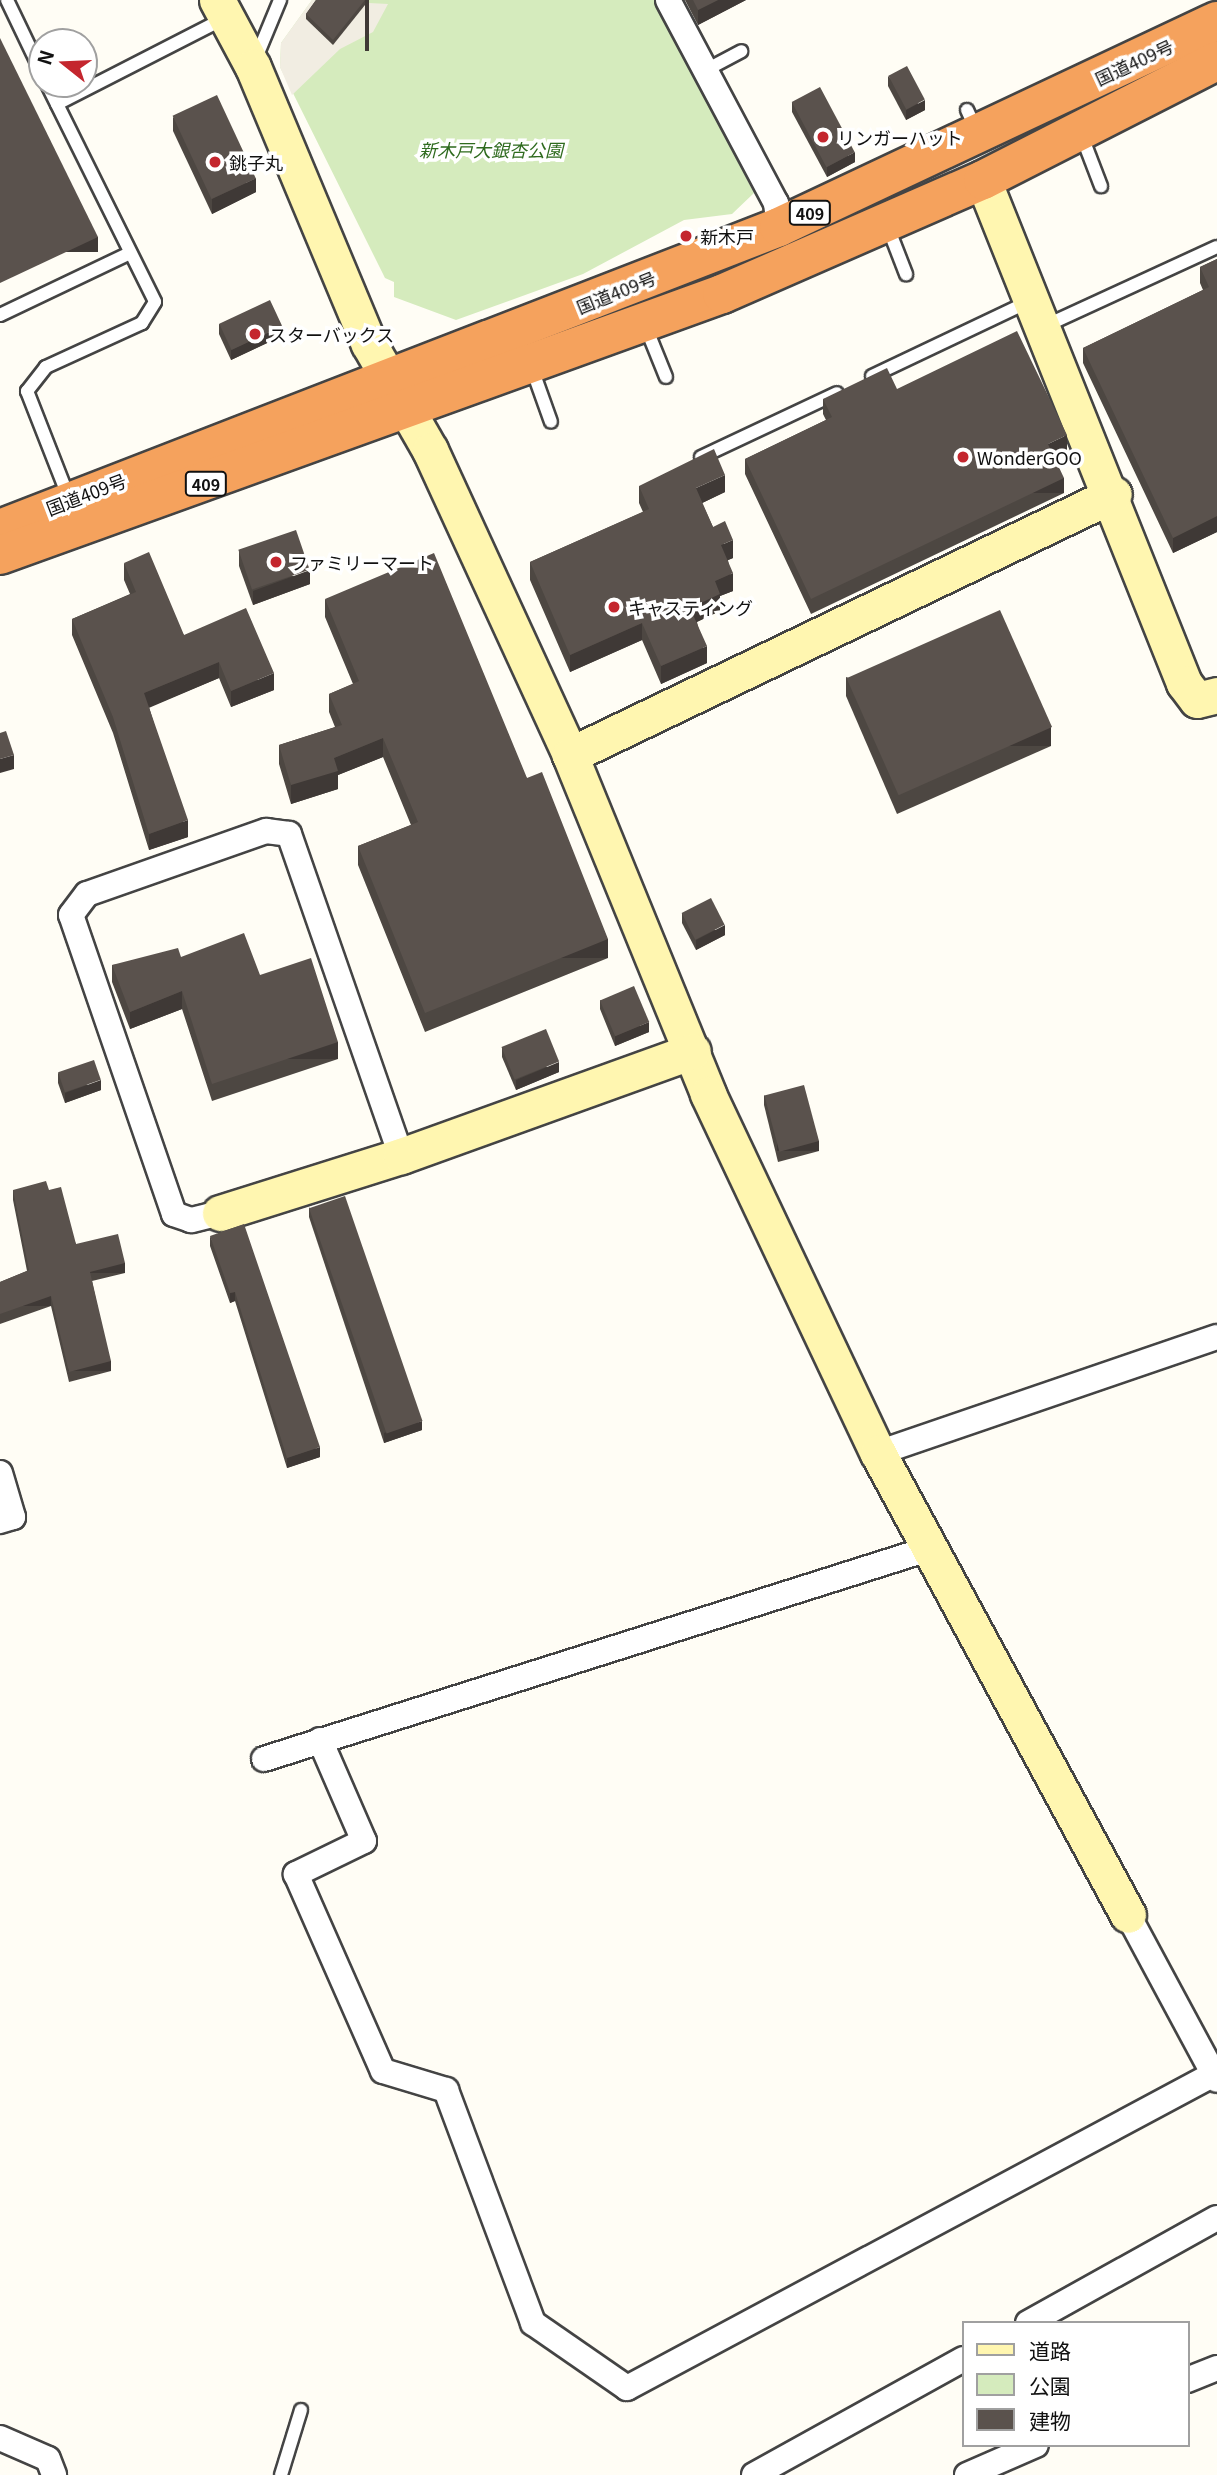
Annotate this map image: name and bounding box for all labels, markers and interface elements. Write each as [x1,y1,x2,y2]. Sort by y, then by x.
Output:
north arrow [28,28,98,98]
street label: 国道409号 [1091,34,1177,90]
text: N [29,46,59,68]
place label: リンガーハット [837,126,963,148]
marker: リンガーハット [815,129,831,145]
park label: 新木戸大銀杏公園 [419,138,563,160]
place label: 銚子丸 [229,151,283,173]
marker: 銚子丸 [207,154,223,170]
road number: 409 [787,200,833,226]
place label: 新木戸 [700,225,754,247]
marker: 新木戸 [678,228,694,244]
street label: 国道409号 [573,266,659,318]
place label: スターバックス [269,323,395,345]
marker: スターバックス [247,326,263,342]
place label: WonderGOO [977,446,1082,468]
marker: WonderGOO [955,449,971,465]
street label: 国道409号 [43,469,129,519]
road number: 409 [183,471,229,496]
place label: ファミリーマート [290,551,434,573]
marker: ファミリーマート [268,554,284,570]
place label: キャスティング [628,596,754,618]
marker: キャスティング [606,599,622,615]
legend [962,2321,1189,2447]
text: 道路 [1029,2335,1071,2365]
text: 公園 [1029,2370,1071,2400]
text: 建物 [1029,2405,1071,2435]

